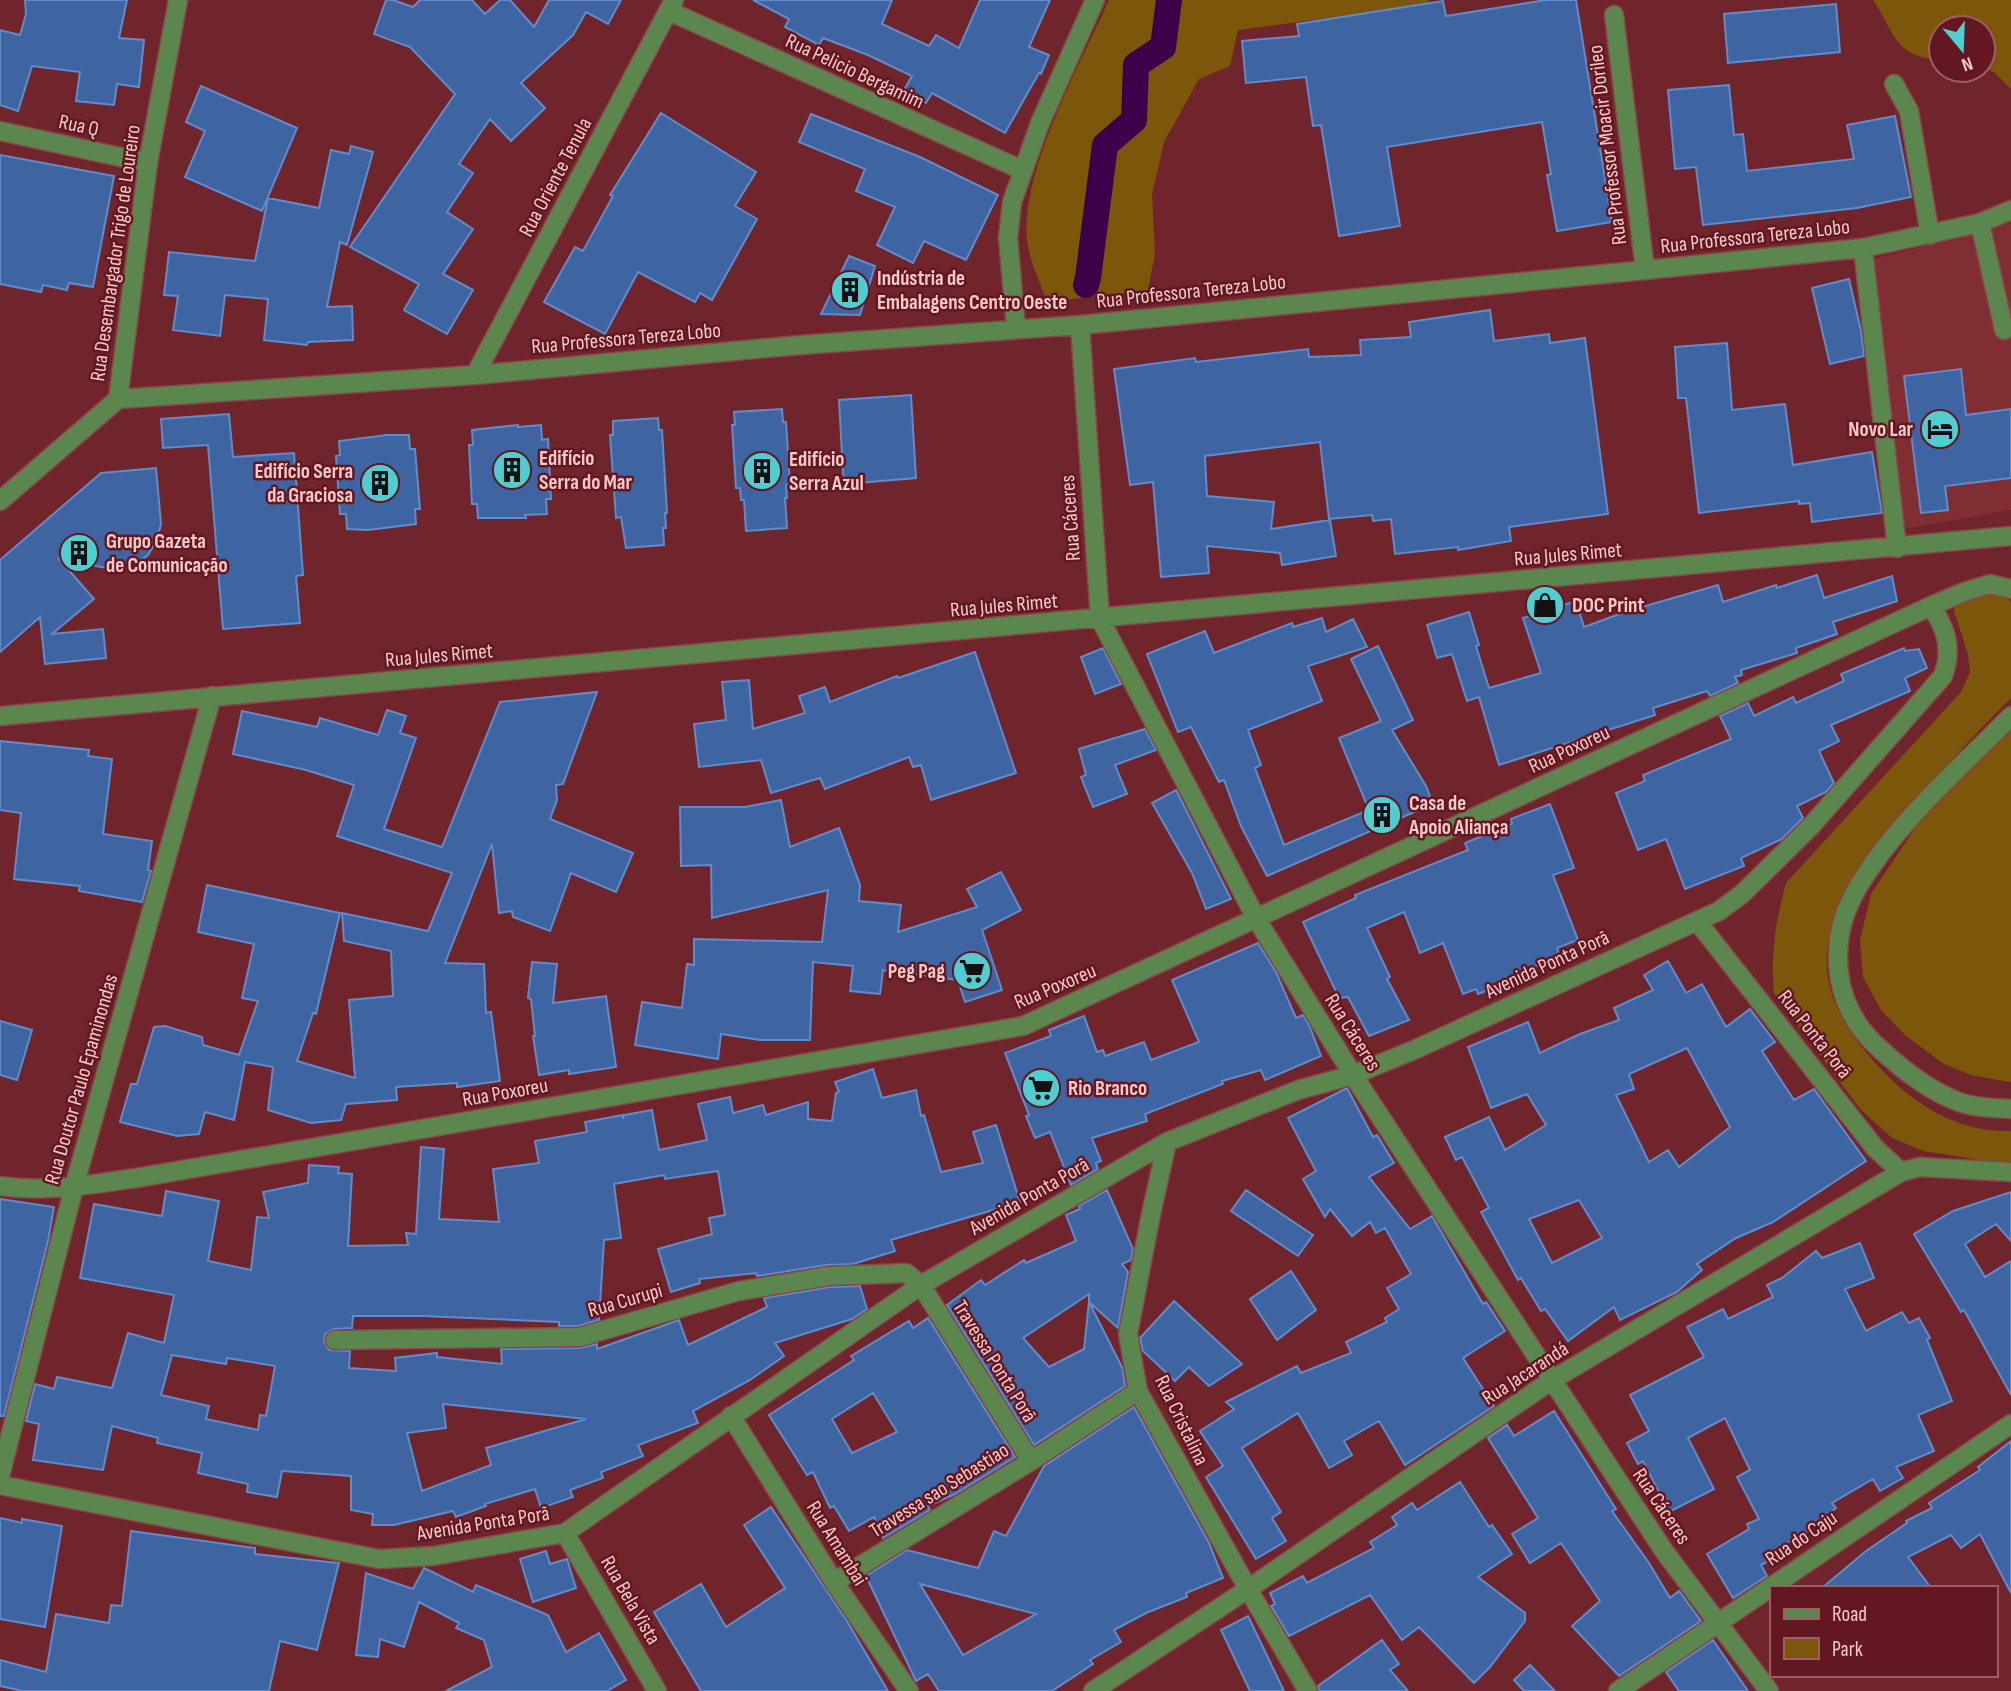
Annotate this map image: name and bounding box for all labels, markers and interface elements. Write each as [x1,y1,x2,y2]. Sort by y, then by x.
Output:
north arrow [1927,14,1997,84]
street label: Rua Pelicio Bergamim [781,28,928,115]
street label: Rua Professor Moacir Dorileo [1583,44,1632,246]
text: N [1959,51,1976,76]
street label: Rua Q [57,109,101,142]
street label: Rua Oriente Tenula [514,113,597,241]
street label: Rua Desembargador Trigo de Loureiro [85,123,146,383]
street label: Rua Professora Tereza Lobo [1659,214,1851,259]
place label: Indústria de Embalagens Centro Oeste [877,266,1067,315]
building icon: Indústria de Embalagens Centro Oeste [829,269,871,311]
street label: Rua Professora Tereza Lobo [1095,269,1287,314]
street label: Rua Professora Tereza Lobo [530,318,722,359]
hotel icon: Novo Lar [1919,408,1961,450]
place label: Novo Lar [1848,417,1914,442]
place label: Edifício Serra do Mar [539,446,632,495]
place label: Edifício Serra Azul [789,447,864,496]
building icon: Edifício Serra do Mar [491,449,533,491]
building icon: Edifício Serra Azul [741,450,783,492]
place label: Edifício Serra da Graciosa [254,459,353,508]
building icon: Edifício Serra da Graciosa [359,462,401,504]
street label: Rua Cáceres [1055,474,1086,562]
place label: Grupo Gazeta de Comunicação [106,529,228,578]
building icon: Grupo Gazeta de Comunicação [58,532,100,574]
street label: Rua Jules Rimet [1513,537,1623,572]
shop icon: DOC Print [1524,584,1566,626]
street label: Rua Jules Rimet [949,588,1059,623]
place label: DOC Print [1572,593,1644,618]
street label: Rua Jules Rimet [384,638,494,673]
street label: Rua Poxoreu [1525,720,1614,779]
place label: Casa de Apoio Aliança [1408,791,1508,840]
building icon: Casa de Apoio Aliança [1361,794,1403,836]
street label: Avenida Ponta Porã [1480,925,1613,1005]
supermarket icon: Peg Pag [951,950,993,992]
street label: Rua Poxoreu [1011,958,1100,1015]
place label: Peg Pag [888,959,945,984]
street label: Rua Doutor Paulo Epaminondas [40,971,123,1187]
street label: Rua Ponta Porã [1772,985,1857,1084]
street label: Rua Cáceres [1319,989,1386,1075]
supermarket icon: Rio Branco [1020,1067,1062,1109]
street label: Rua Poxoreu [460,1073,550,1112]
place label: Rio Branco [1068,1076,1147,1101]
street label: Avenida Ponta Porã [964,1152,1094,1241]
street label: Rua Curupi [585,1278,665,1323]
street label: Travessa Ponta Porã [947,1296,1042,1427]
street label: Rua Jacarandá [1477,1336,1573,1411]
street label: Rua Cristalina [1149,1371,1214,1469]
street label: Travessa sao Sebastiao [865,1438,1014,1543]
street label: Rua Cáceres [1627,1464,1696,1549]
street label: Rua Amambai [801,1496,872,1590]
street label: Avenida Ponta Porã [414,1501,551,1546]
street label: Rua do Caju [1761,1505,1842,1571]
street label: Rua Bela Vista [595,1551,666,1649]
legend [1770,1586,1997,1677]
text: Road [1832,1602,1867,1627]
text: Park [1832,1637,1863,1662]

